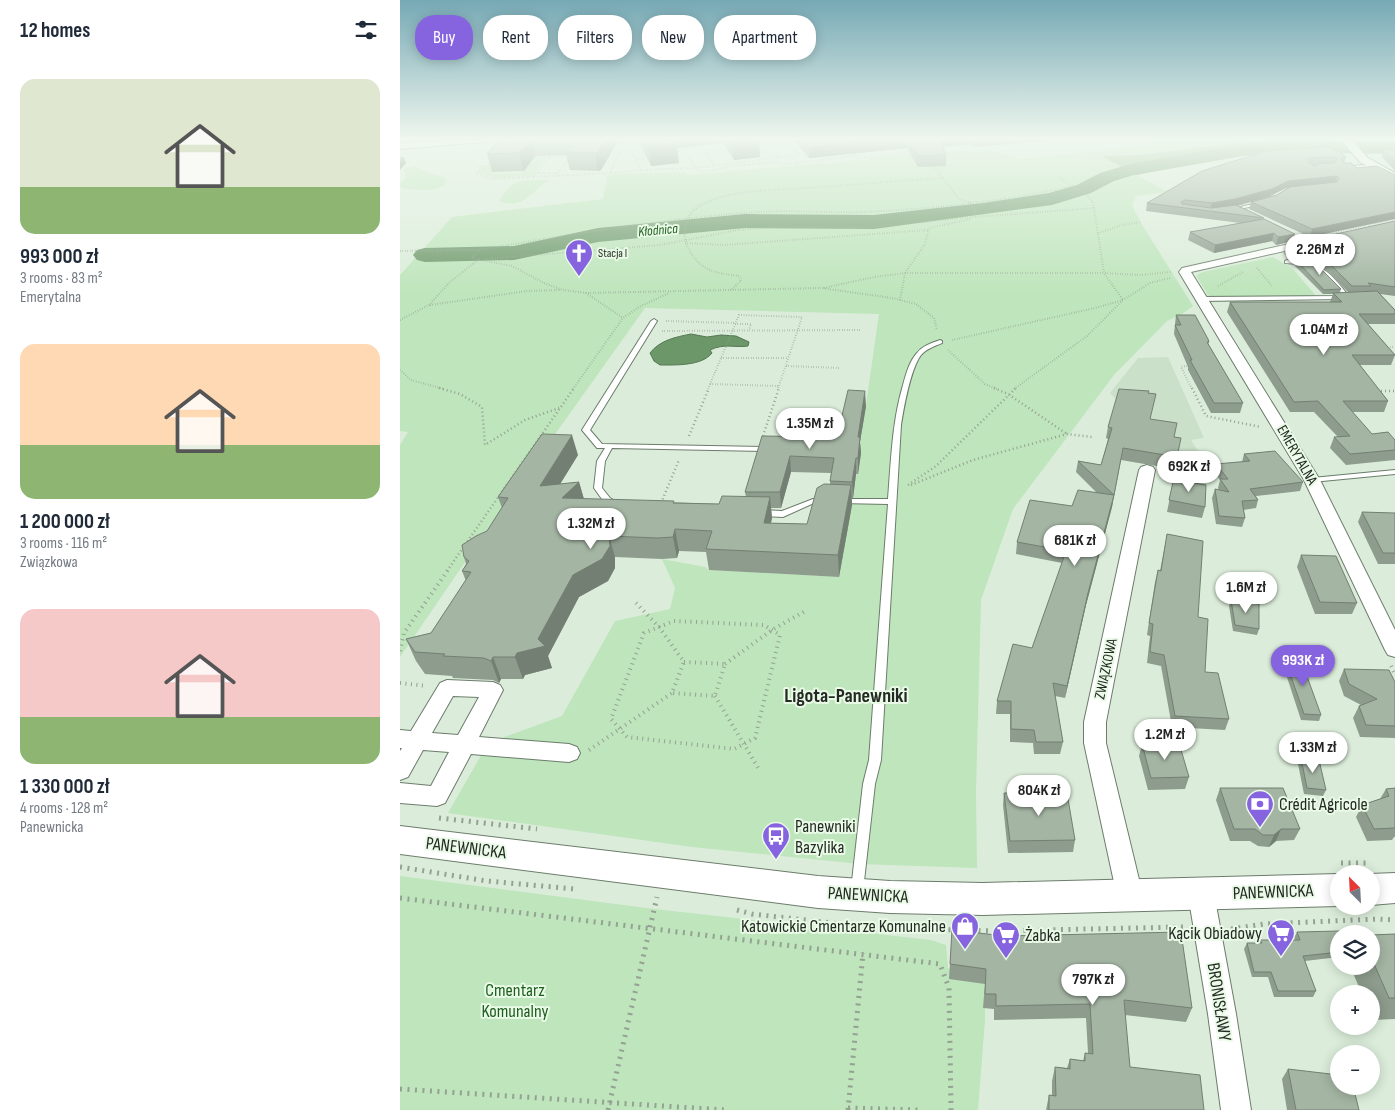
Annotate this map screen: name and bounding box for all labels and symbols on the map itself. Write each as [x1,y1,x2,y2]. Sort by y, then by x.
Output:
water label: Kłodnica [637,220,679,240]
pin: 2.26M zł [1268,234,1372,276]
church icon: Stacja I [564,238,594,277]
place label: Stacja I [598,246,627,261]
pin: 1.04M zł [1272,314,1376,356]
pin: 1.35M zł [758,408,862,450]
street label: EMERYTALNA [1272,422,1322,489]
pin: 692K zł [1143,450,1235,493]
pin: 1.32M zł [539,508,643,550]
pin: 681K zł [1029,524,1121,567]
pin: 1.6M zł [1200,572,1292,614]
street label: ZWIĄZKOWA [1090,636,1122,701]
pin: 993K zł [1257,644,1349,687]
district label: Ligota-Panewniki [784,684,908,708]
pin: 1.2M zł [1119,718,1211,761]
pin: 1.33M zł [1261,732,1365,774]
pin: 804K zł [993,774,1085,817]
bank icon: Crédit Agricole [1245,789,1275,828]
place label: Crédit Agricole [1279,794,1368,815]
place label: Panewniki Bazylika [795,816,856,858]
bus stop icon: Panewniki Bazylika [761,821,791,860]
street label: PANEWNICKA [425,833,508,863]
north arrow [1330,865,1380,915]
street label: PANEWNICKA [1232,880,1314,904]
street label: PANEWNICKA [827,882,909,908]
shop icon: Katowickie Cmentarze Komunalne [950,911,980,950]
place label: Katowickie Cmentarze Komunalne [741,916,946,937]
supermarket icon: Kącik Obiadowy [1266,918,1296,957]
supermarket icon: Żabka [991,920,1021,959]
place label: Kącik Obiadowy [1168,923,1262,944]
place label: Żabka [1025,925,1061,946]
street label: BRONISŁAWY [1202,961,1236,1043]
pin: 797K zł [1047,964,1139,1006]
park label: Cmentarz Komunalny [482,980,549,1022]

